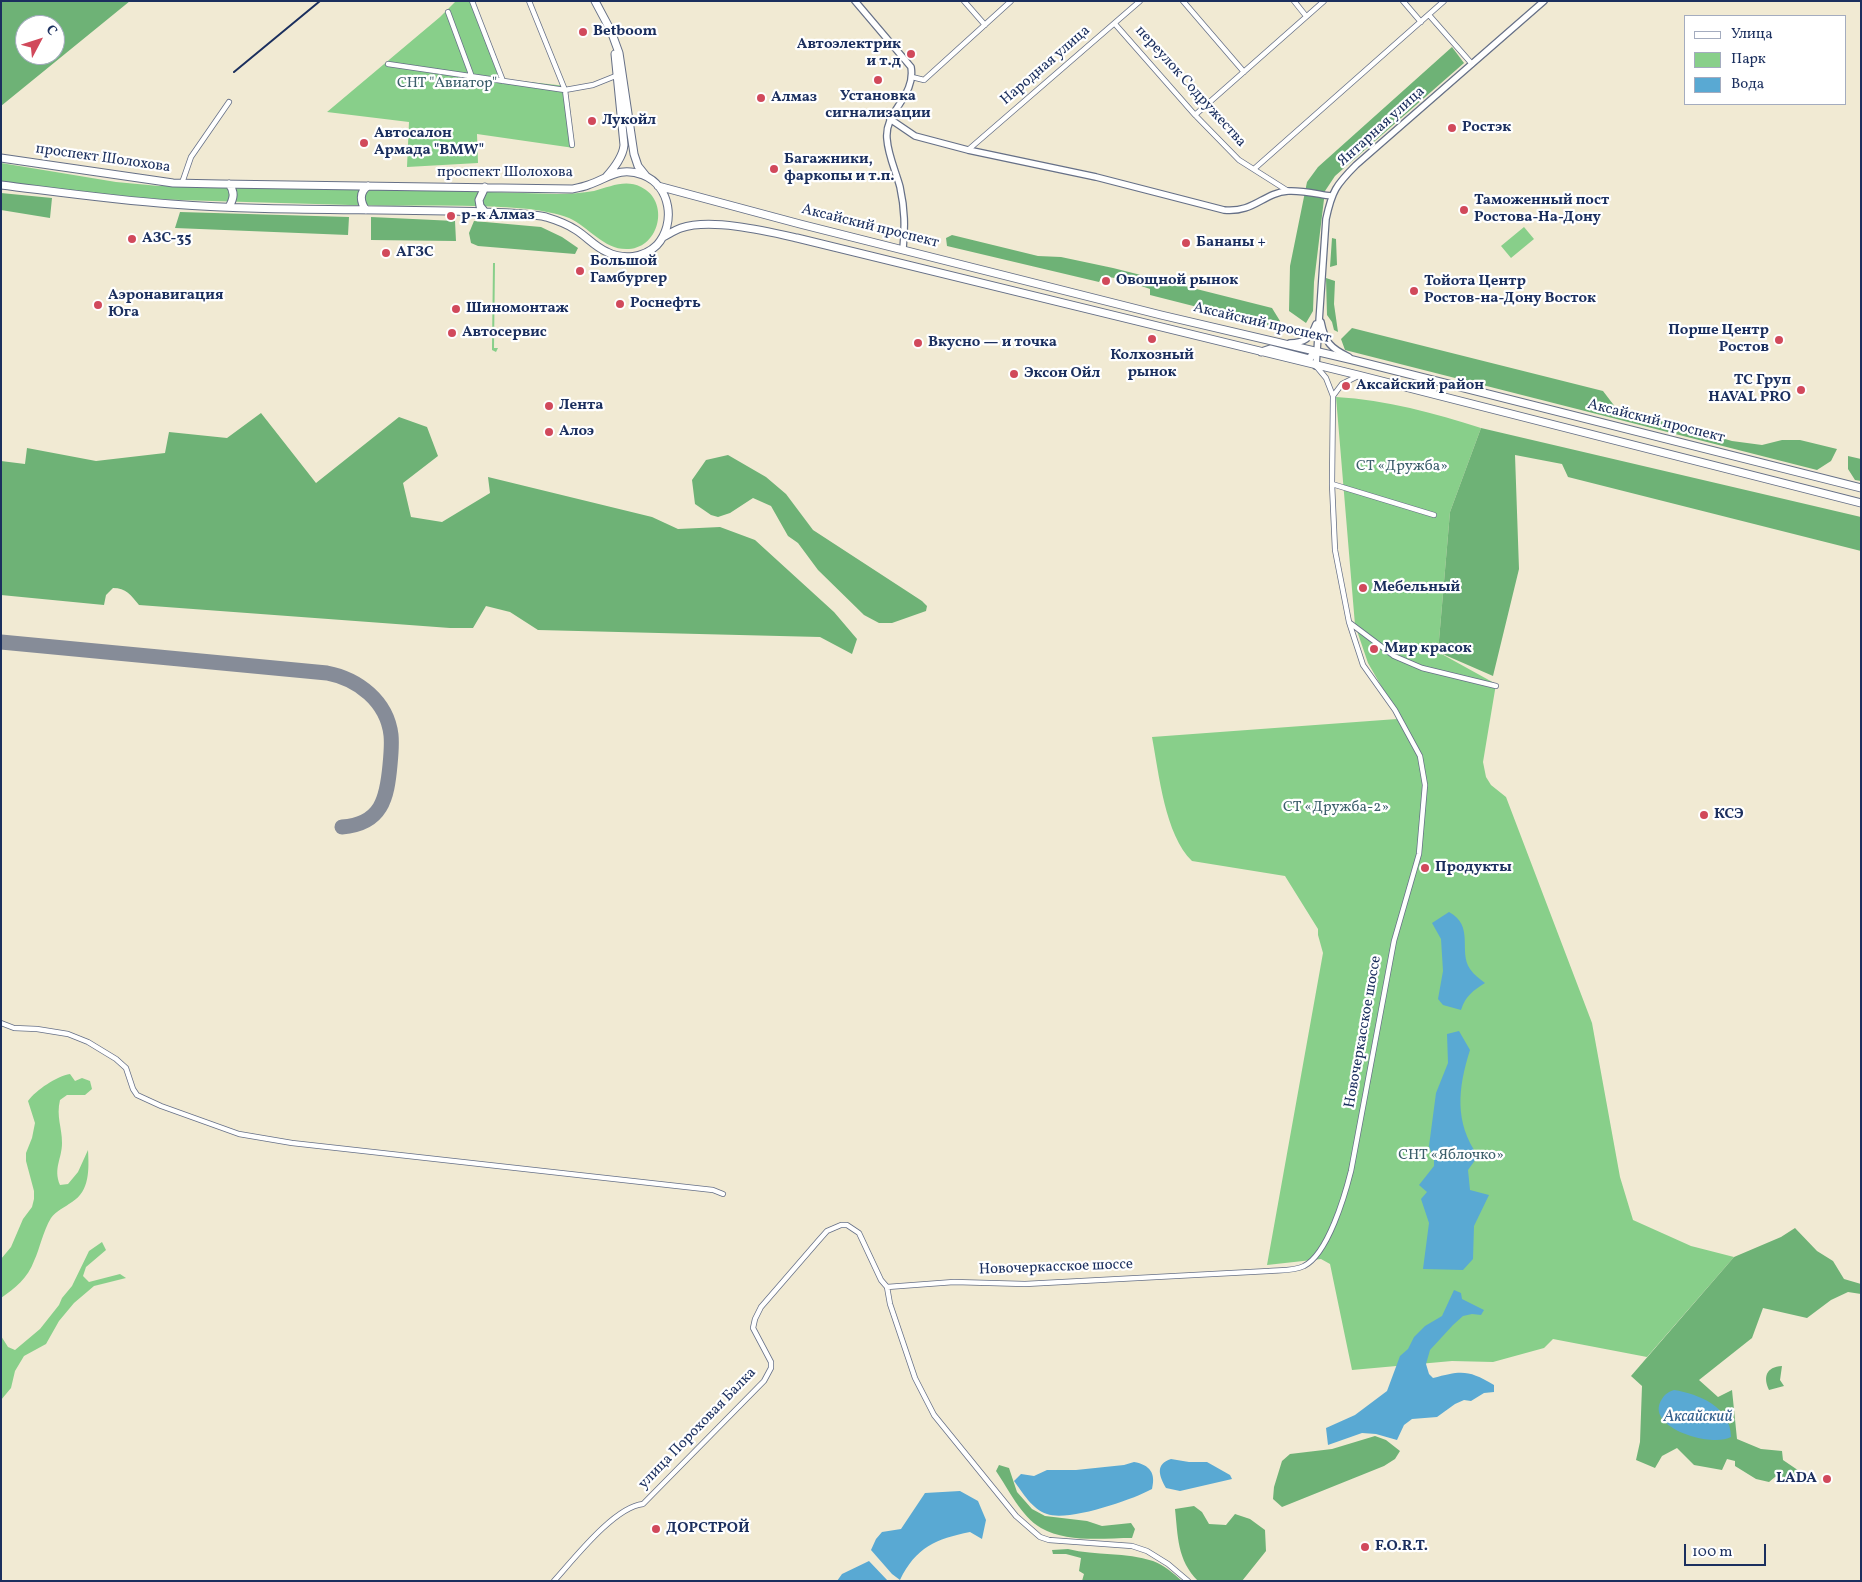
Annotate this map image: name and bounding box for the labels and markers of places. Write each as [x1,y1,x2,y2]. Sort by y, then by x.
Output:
place label: Betboom [593,23,657,41]
marker: Betboom [577,26,589,38]
place label: Автоэлектрик и т.д [797,36,901,71]
marker: Автоэлектрик и т.д [905,48,917,60]
marker: Установка сигнализации [872,74,884,86]
place label: Установка сигнализации [825,88,931,123]
place label: Алмаз [771,89,817,107]
marker: Алмаз [755,92,767,104]
place label: Лукойл [602,112,656,130]
marker: Лукойл [586,115,598,127]
place label: Ростэк [1462,119,1511,137]
marker: Ростэк [1446,122,1458,134]
place label: Автосалон Армада "BMW" [374,125,484,160]
marker: Автосалон Армада "BMW" [358,137,370,149]
place label: Багажники, фаркопы и т.п. [784,151,895,186]
marker: Багажники, фаркопы и т.п. [768,163,780,175]
place label: Таможенный пост Ростова-На-Дону [1474,192,1609,227]
marker: Таможенный пост Ростова-На-Дону [1458,204,1470,216]
place label: р-к Алмаз [461,207,535,225]
marker: р-к Алмаз [445,210,457,222]
place label: АЗС-35 [142,230,191,248]
marker: АЗС-35 [126,233,138,245]
place label: Бананы + [1196,234,1266,252]
marker: Бананы + [1180,237,1192,249]
place label: АГЗС [396,244,434,262]
marker: АГЗС [380,247,392,259]
place label: Большой Гамбургер [590,253,667,288]
marker: Большой Гамбургер [574,265,586,277]
place label: Овощной рынок [1116,272,1238,290]
place label: Тойота Центр Ростов-на-Дону Восток [1424,273,1596,308]
marker: Овощной рынок [1100,275,1112,287]
marker: Тойота Центр Ростов-на-Дону Восток [1408,285,1420,297]
place label: Аэронавигация Юга [108,287,223,322]
place label: Роснефть [630,295,701,313]
marker: Роснефть [614,298,626,310]
marker: Аэронавигация Юга [92,299,104,311]
place label: Шиномонтаж [466,300,569,318]
marker: Шиномонтаж [450,303,462,315]
place label: Порше Центр Ростов [1668,322,1769,357]
place label: Автосервис [462,324,547,342]
marker: Автосервис [446,327,458,339]
marker: Колхозный рынок [1146,333,1158,345]
place label: Вкусно — и точка [928,334,1057,352]
marker: Порше Центр Ростов [1773,334,1785,346]
marker: Вкусно — и точка [912,337,924,349]
place label: Колхозный рынок [1110,347,1194,382]
place label: Эксон Ойл [1024,365,1100,383]
marker: Эксон Ойл [1008,368,1020,380]
place label: ТС Груп HAVAL PRO [1708,372,1791,407]
place label: Аксайский район [1356,377,1484,395]
marker: Аксайский район [1340,380,1352,392]
marker: ТС Груп HAVAL PRO [1795,384,1807,396]
place label: Лента [559,397,603,415]
marker: Лента [543,400,555,412]
place label: Алоэ [559,423,594,441]
marker: Алоэ [543,426,555,438]
place label: Мебельный [1373,579,1460,597]
marker: Мебельный [1357,582,1369,594]
place label: Мир красок [1384,640,1472,658]
marker: Мир красок [1368,643,1380,655]
place label: КСЭ [1714,806,1744,824]
marker: КСЭ [1698,809,1710,821]
place label: Продукты [1435,859,1512,877]
marker: Продукты [1419,862,1431,874]
place label: LADA [1776,1470,1817,1488]
marker: LADA [1821,1473,1833,1485]
place label: ДОРСТРОЙ [666,1520,750,1538]
marker: ДОРСТРОЙ [650,1523,662,1535]
place label: F.O.R.T. [1375,1538,1428,1556]
marker: F.O.R.T. [1359,1541,1371,1553]

